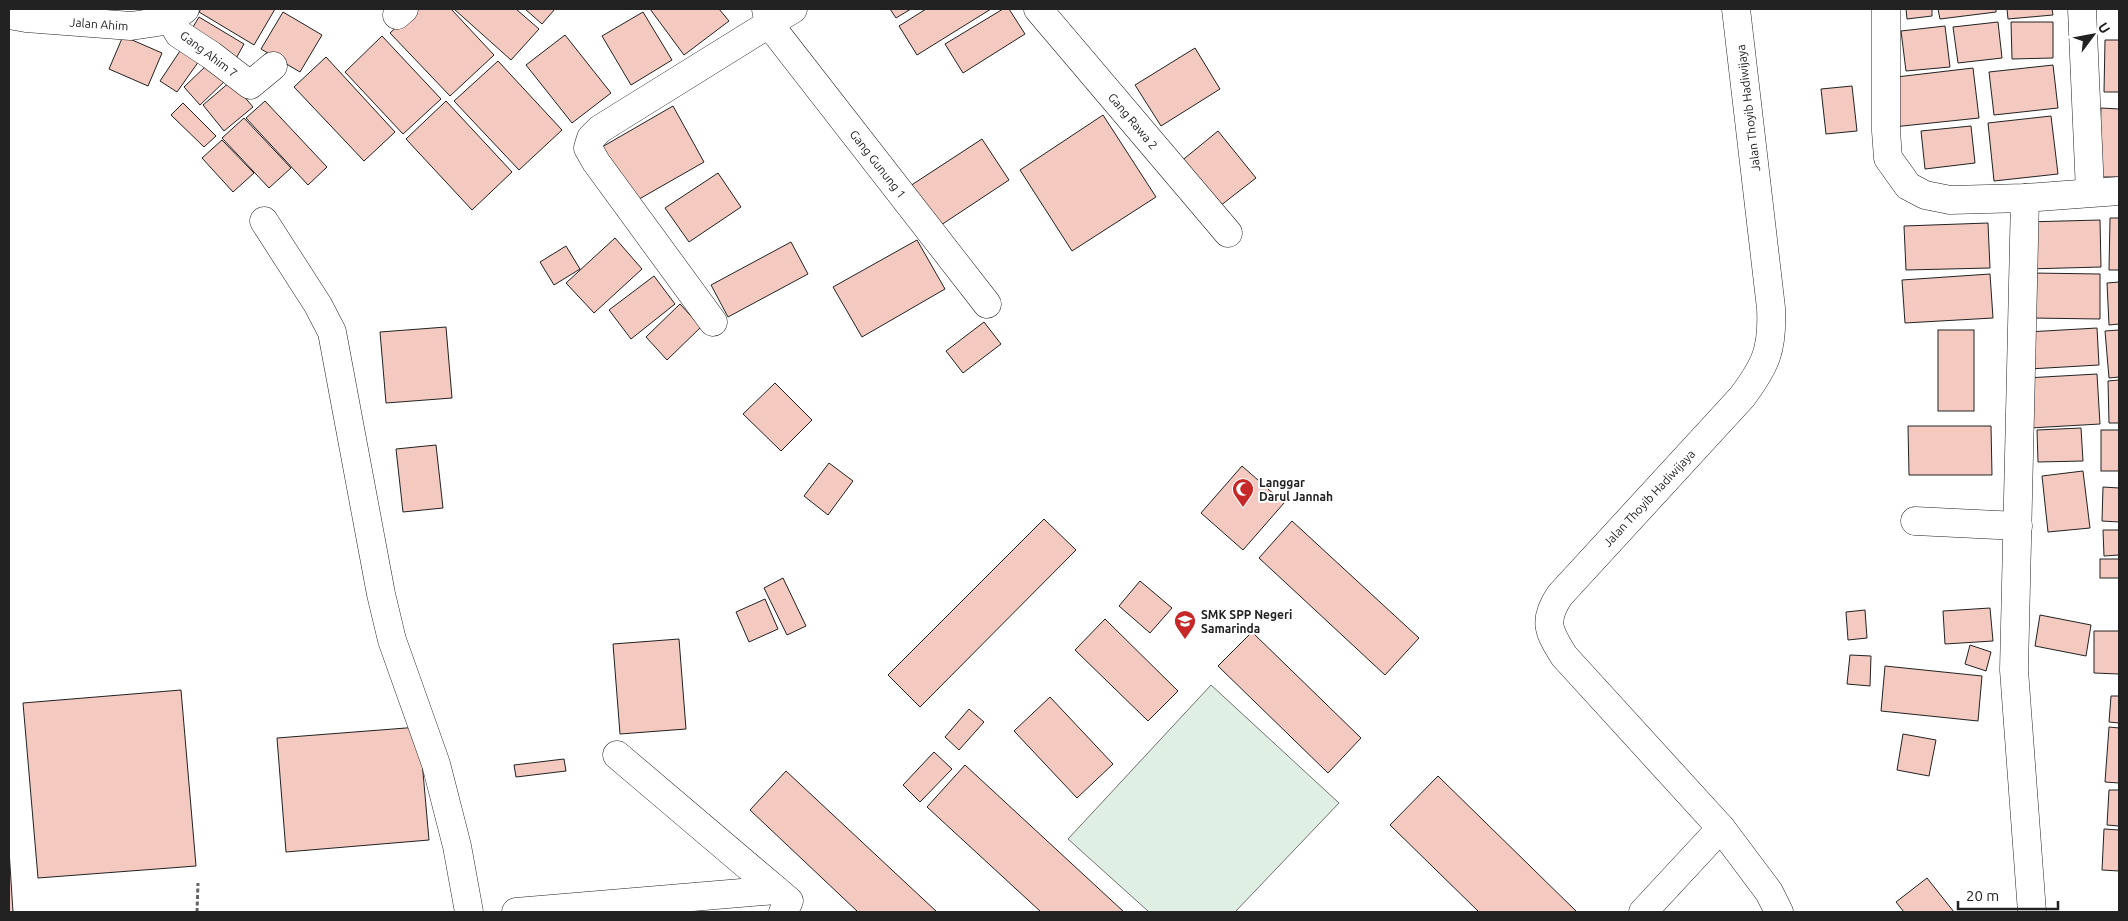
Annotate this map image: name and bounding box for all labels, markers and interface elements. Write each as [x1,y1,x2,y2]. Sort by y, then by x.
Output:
north arrow [2068,10,2118,60]
street label: Jalan Ahim [69,15,129,33]
text: U [2095,20,2113,37]
street label: Gang Ahim 7 [178,28,240,80]
street label: Jalan Thoyib Hadiwijaya [1734,44,1762,172]
street label: Gang Rawa 2 [1106,90,1160,152]
street label: Gang Gunung 1 [848,128,908,200]
street label: Jalan Thoyib Hadiwijaya [1601,447,1697,549]
place label: Langgar Darul Jannah [1259,476,1333,503]
mosque icon: Langgar Darul Jannah [1231,477,1255,508]
place label: SMK SPP Negeri Samarinda [1201,608,1292,635]
school or university icon: SMK SPP Negeri Samarinda [1173,609,1197,640]
scale bar [1958,878,2058,910]
text: 20 m [1966,887,1999,904]

